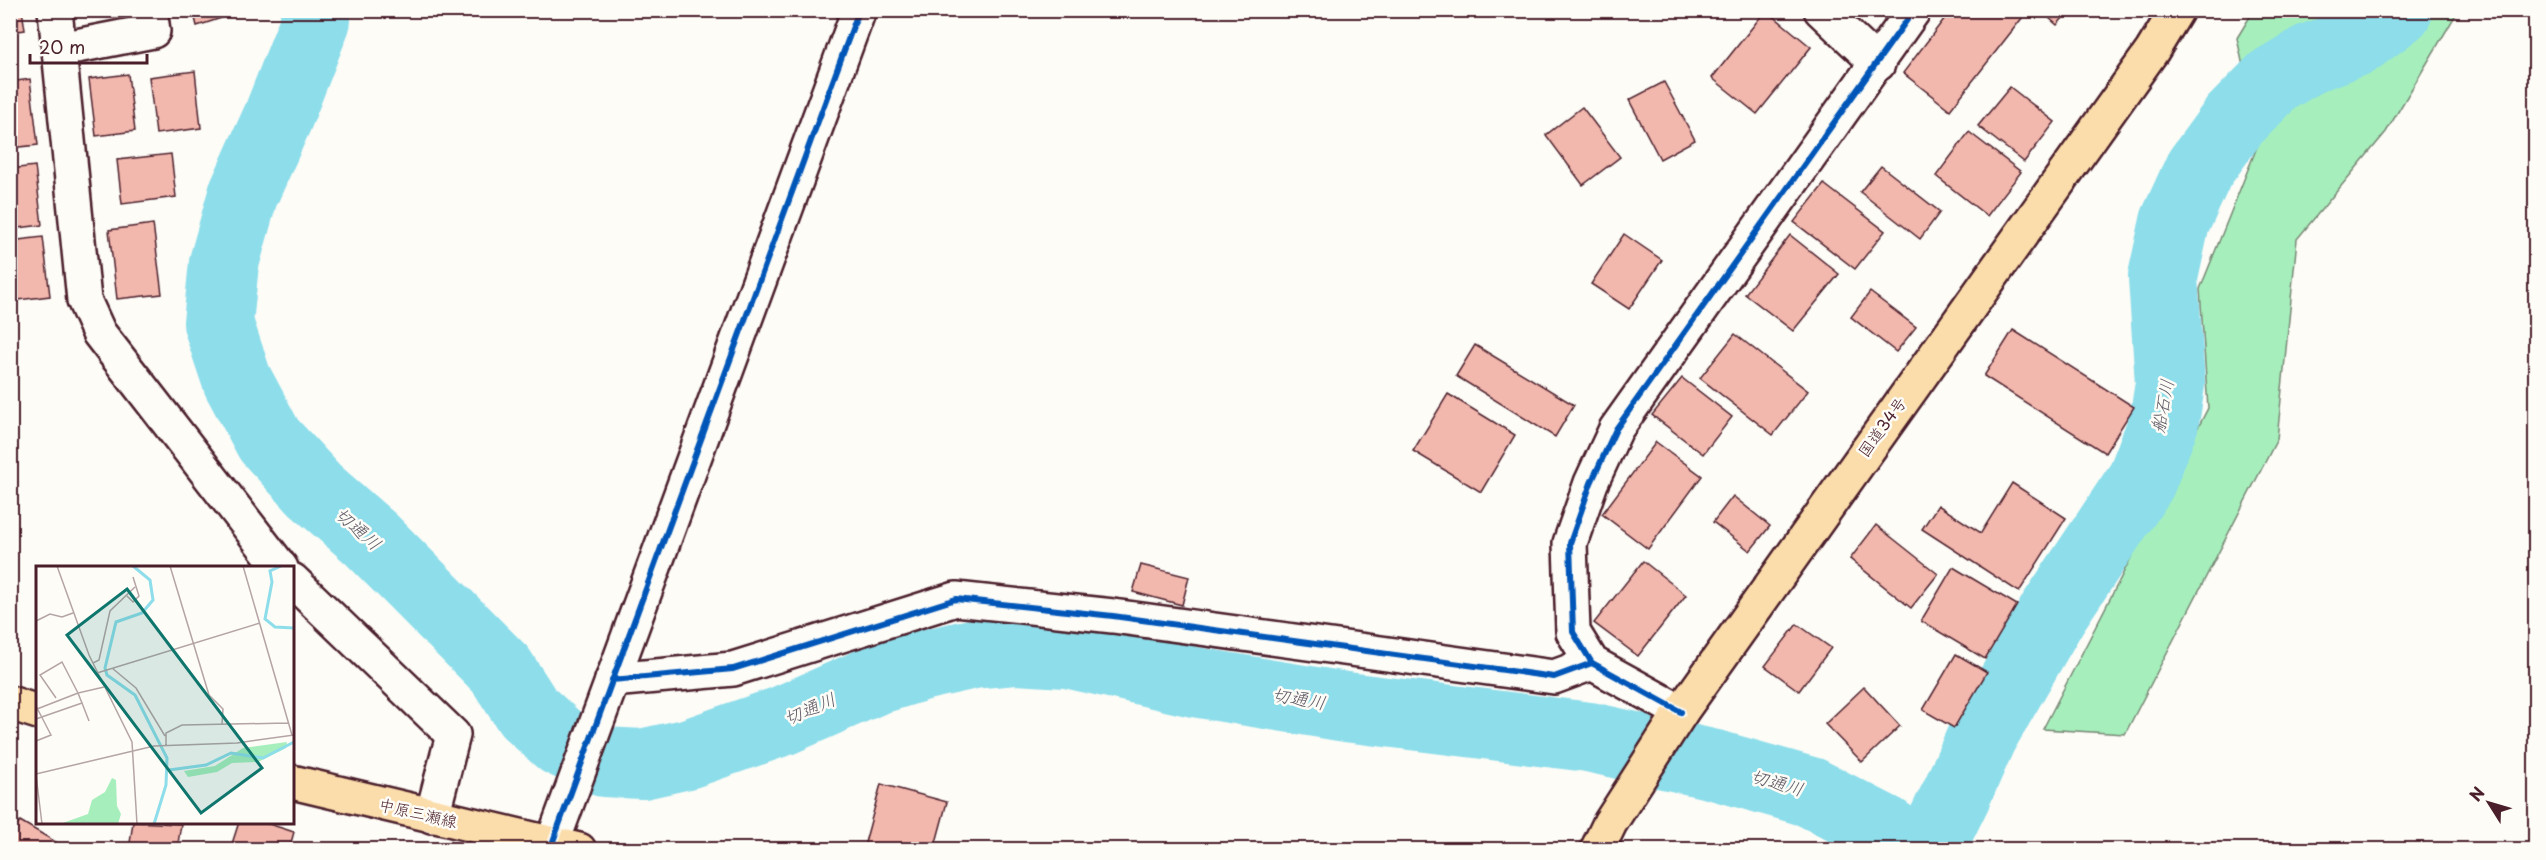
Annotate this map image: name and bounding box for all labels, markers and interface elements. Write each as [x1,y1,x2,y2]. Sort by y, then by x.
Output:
scale bar [30,27,147,65]
text: 20 m [39,33,85,60]
water label: 船石川 [2143,377,2180,435]
street label: 国道34号 [1851,391,1911,461]
water label: 切通川 [330,500,388,556]
inset map [36,566,294,824]
water label: 切通川 [1270,680,1328,716]
water label: 切通川 [779,685,840,731]
water label: 切通川 [1748,761,1807,802]
north arrow [2459,773,2519,833]
text: N [2463,781,2490,806]
street label: 中原三瀬線 [377,791,460,833]

